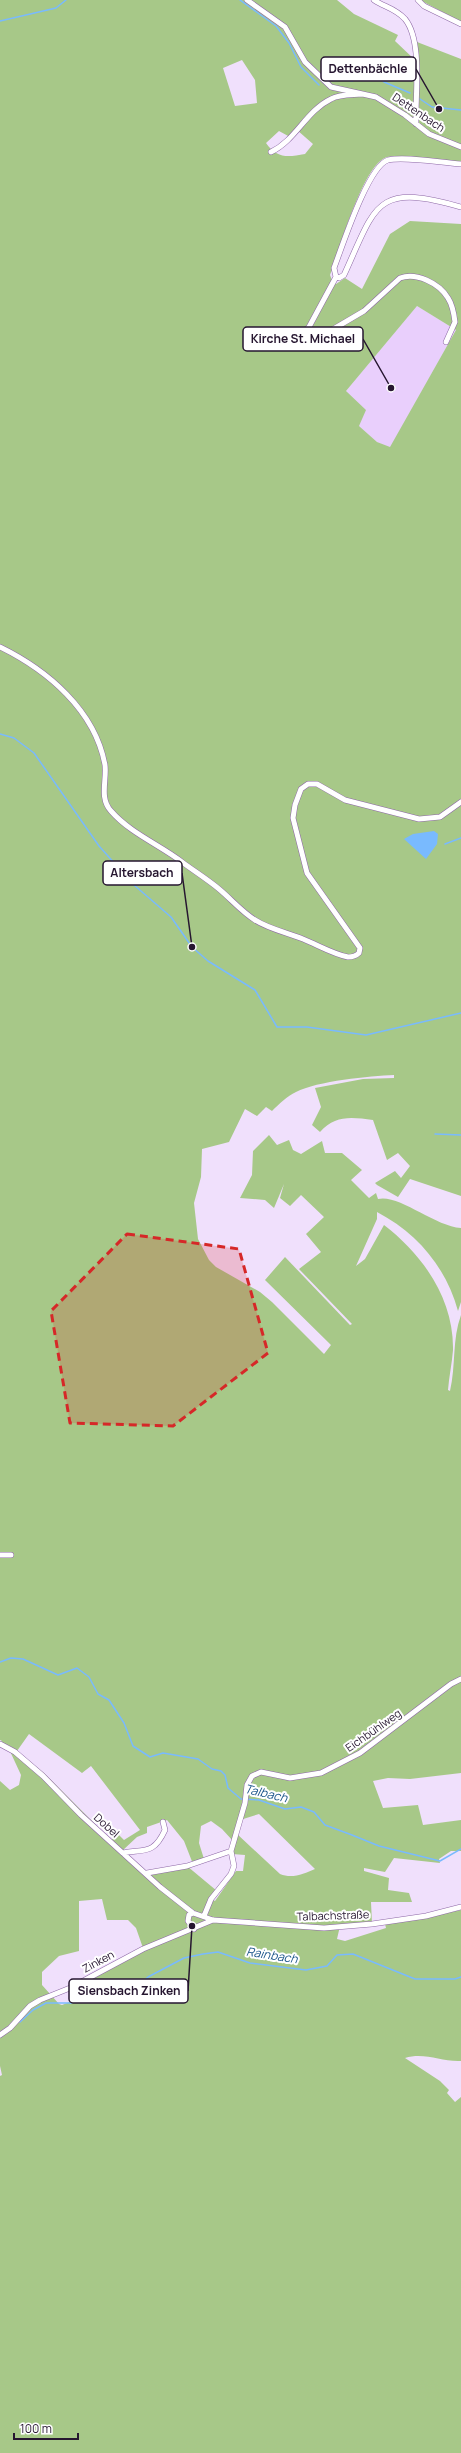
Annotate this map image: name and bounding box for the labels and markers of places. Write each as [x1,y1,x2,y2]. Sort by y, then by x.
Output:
callout: Dettenbächle [321,57,416,81]
callout: Kirche St. Michael [243,327,363,351]
callout: Altersbach [103,861,182,885]
callout: Siensbach Zinken [69,1979,188,2003]

